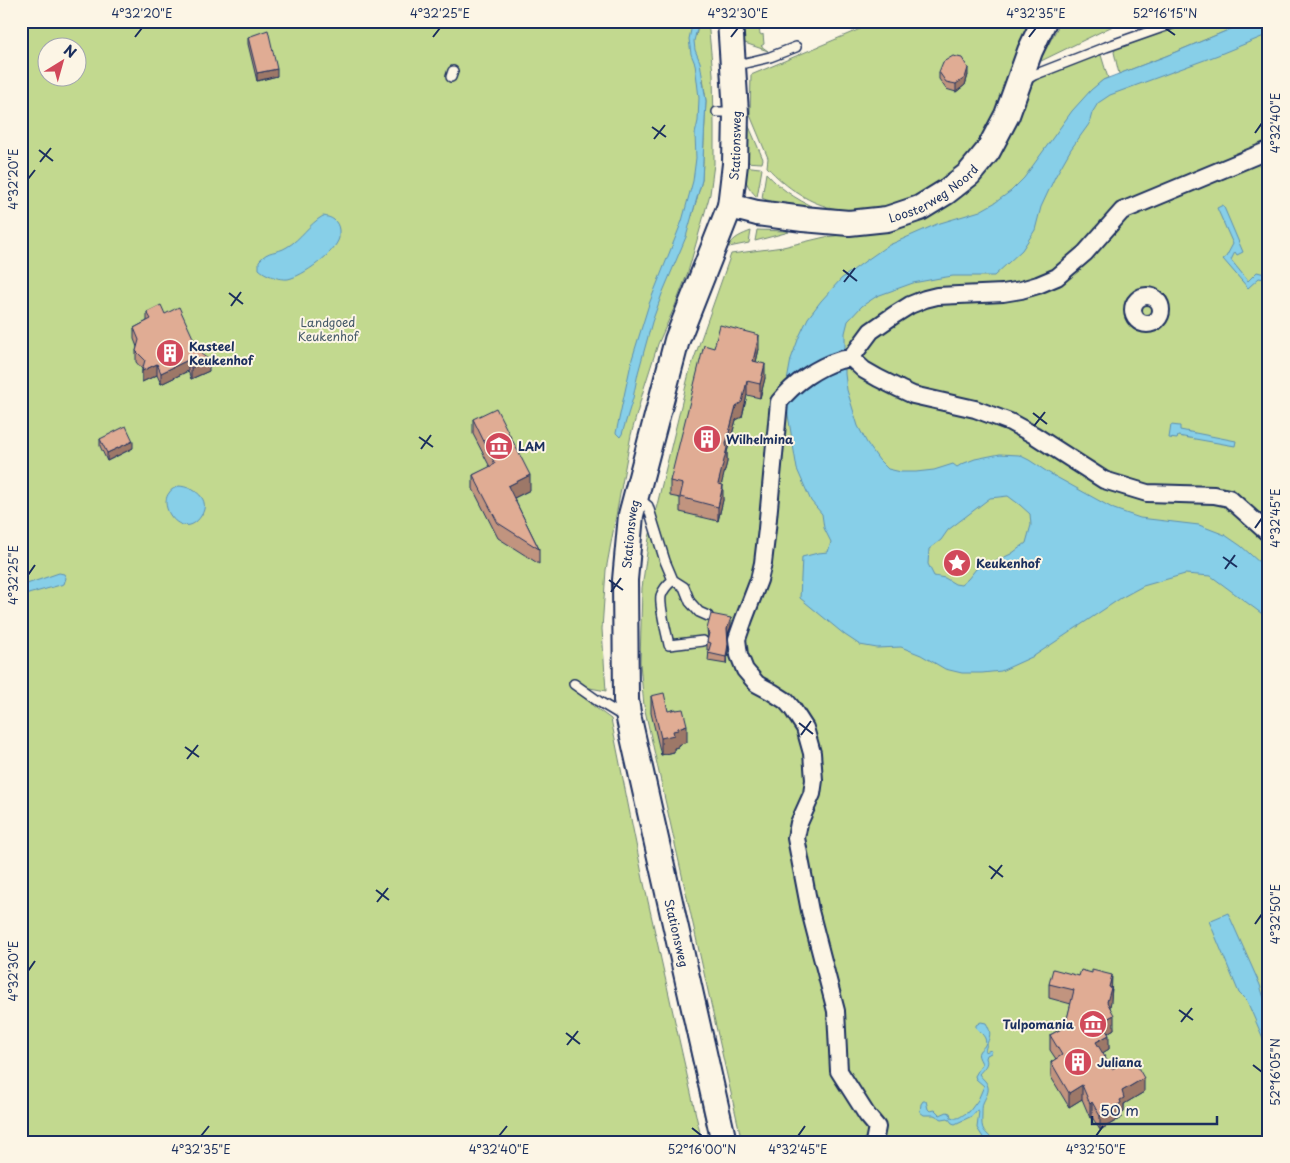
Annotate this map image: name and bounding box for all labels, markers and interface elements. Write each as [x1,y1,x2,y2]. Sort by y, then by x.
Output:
text: 4°32'20"E [111,4,173,22]
text: 4°32'25"E [410,4,470,22]
text: 4°32'30"E [708,4,768,22]
text: 4°32'35"E [1006,4,1066,22]
text: 52°16'15"N [1133,4,1197,22]
north arrow [38,38,88,88]
text: N [59,39,81,63]
text: 4°32'40"E [1266,93,1284,153]
street label: Stationsweg [724,110,745,181]
text: 4°32'20"E [4,148,22,210]
street label: Loosterweg Noord [886,161,982,227]
park label: Landgoed Keukenhof [298,313,360,345]
place label: Kasteel Keukenhof [189,337,255,369]
building icon: Kasteel Keukenhof [155,338,185,368]
building icon: Wilhelmina [692,424,722,454]
place label: Wilhelmina [726,430,794,448]
museum icon: LAM [484,431,514,461]
place label: LAM [518,437,545,455]
text: 4°32'45"E [1266,488,1284,548]
street label: Stationsweg [617,497,644,569]
text: 4°32'25"E [4,545,22,605]
place icon: Keukenhof [942,548,972,578]
place label: Keukenhof [976,554,1042,572]
text: 4°32'50"E [1266,884,1284,944]
street label: Stationsweg [660,897,694,969]
text: 4°32'30"E [4,941,22,1001]
museum icon: Tulpomania [1078,1009,1108,1039]
place label: Tulpomania [1003,1015,1075,1033]
text: 52°16'05"N [1266,1038,1284,1106]
building icon: Juliana [1063,1047,1093,1077]
place label: Juliana [1097,1053,1143,1071]
scale bar [1092,1093,1218,1125]
text: 50 m [1100,1098,1139,1121]
text: 4°32'35"E [171,1140,231,1158]
text: 4°32'40"E [469,1140,529,1158]
text: 52°16'00"N [668,1140,736,1158]
text: 4°32'45"E [768,1140,828,1158]
text: 4°32'50"E [1066,1140,1126,1158]

